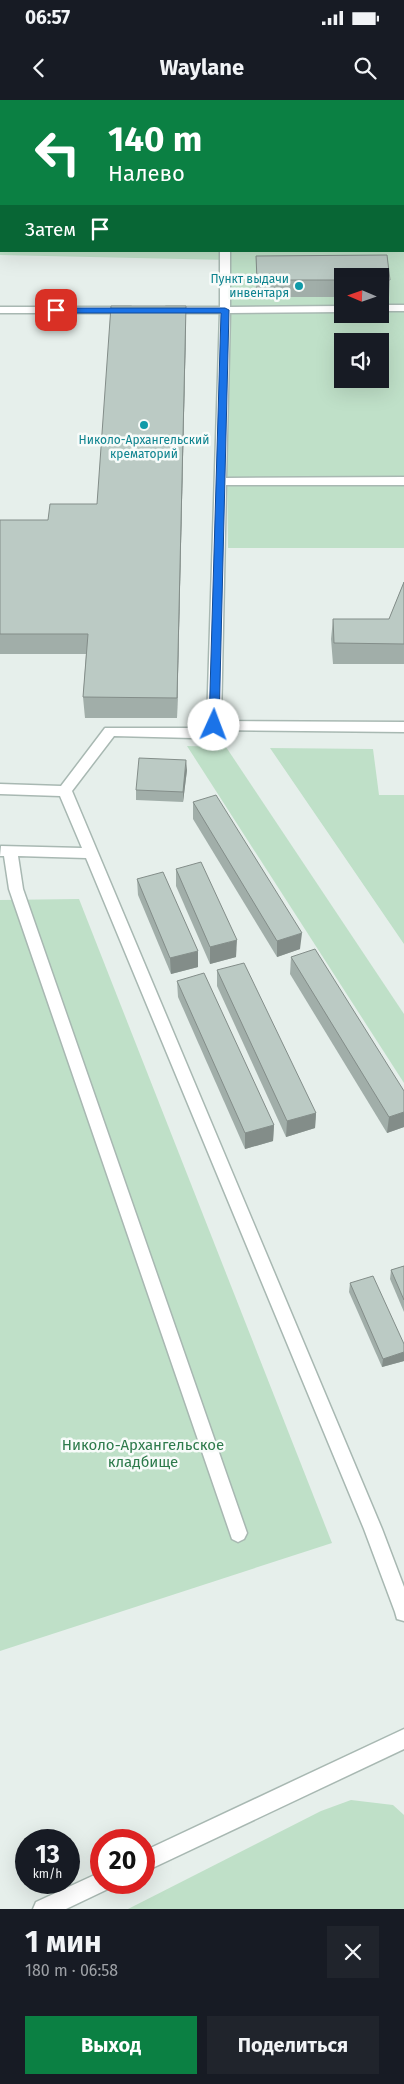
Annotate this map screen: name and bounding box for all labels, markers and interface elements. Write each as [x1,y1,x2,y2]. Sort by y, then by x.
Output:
text: 06:57 [25,6,70,29]
icon: back [25,54,53,82]
text: Waylane [160,54,244,81]
icon: search [351,54,379,82]
text: 140 m [108,118,202,160]
icon: left [25,120,90,185]
text: Налево [108,160,185,187]
icon: arrive [86,215,114,243]
text: Затем [25,218,76,241]
north arrow [334,268,389,322]
map controls [334,268,389,388]
place label: Пункт выдачи инвентаря [210,272,289,300]
marker: Пункт выдачи инвентаря [293,280,305,292]
pin [35,289,77,331]
icon: arrive [42,296,70,324]
button: sound [334,333,389,388]
marker: Николо-Архангельский крематорий [138,419,150,431]
place label: Николо-Архангельский крематорий [79,433,209,461]
position arrow [187,698,239,750]
park label: Николо-Архангельское кладбище [62,1436,224,1471]
speed limit sign: 20 [90,1829,155,1894]
text: 13 [35,1840,60,1870]
text: km/h [33,1867,62,1881]
text: 1 мин [25,1924,102,1960]
button: close [327,1926,379,1978]
text: 180 m · 06:58 [25,1961,118,1980]
button: Выход [25,2016,197,2074]
button: Поделиться [207,2016,379,2074]

